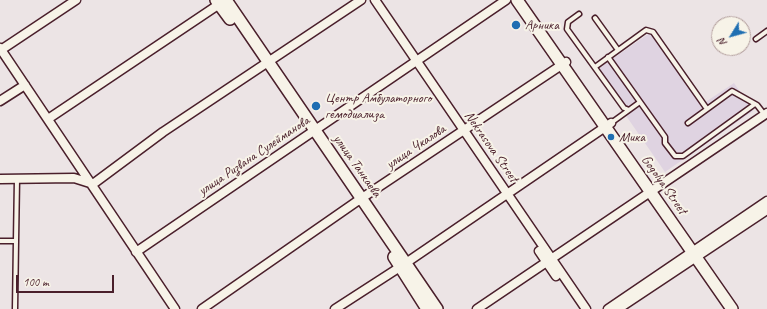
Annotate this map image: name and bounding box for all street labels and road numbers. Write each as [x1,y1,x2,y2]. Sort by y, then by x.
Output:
street label: Nekrasova Street [460,108,522,186]
street label: улица Ризвана Сулейманова [195,113,313,199]
street label: улица Чкалова [383,121,449,173]
street label: улица Танкаева [329,131,385,201]
street label: Gogolya Street [637,152,691,218]

